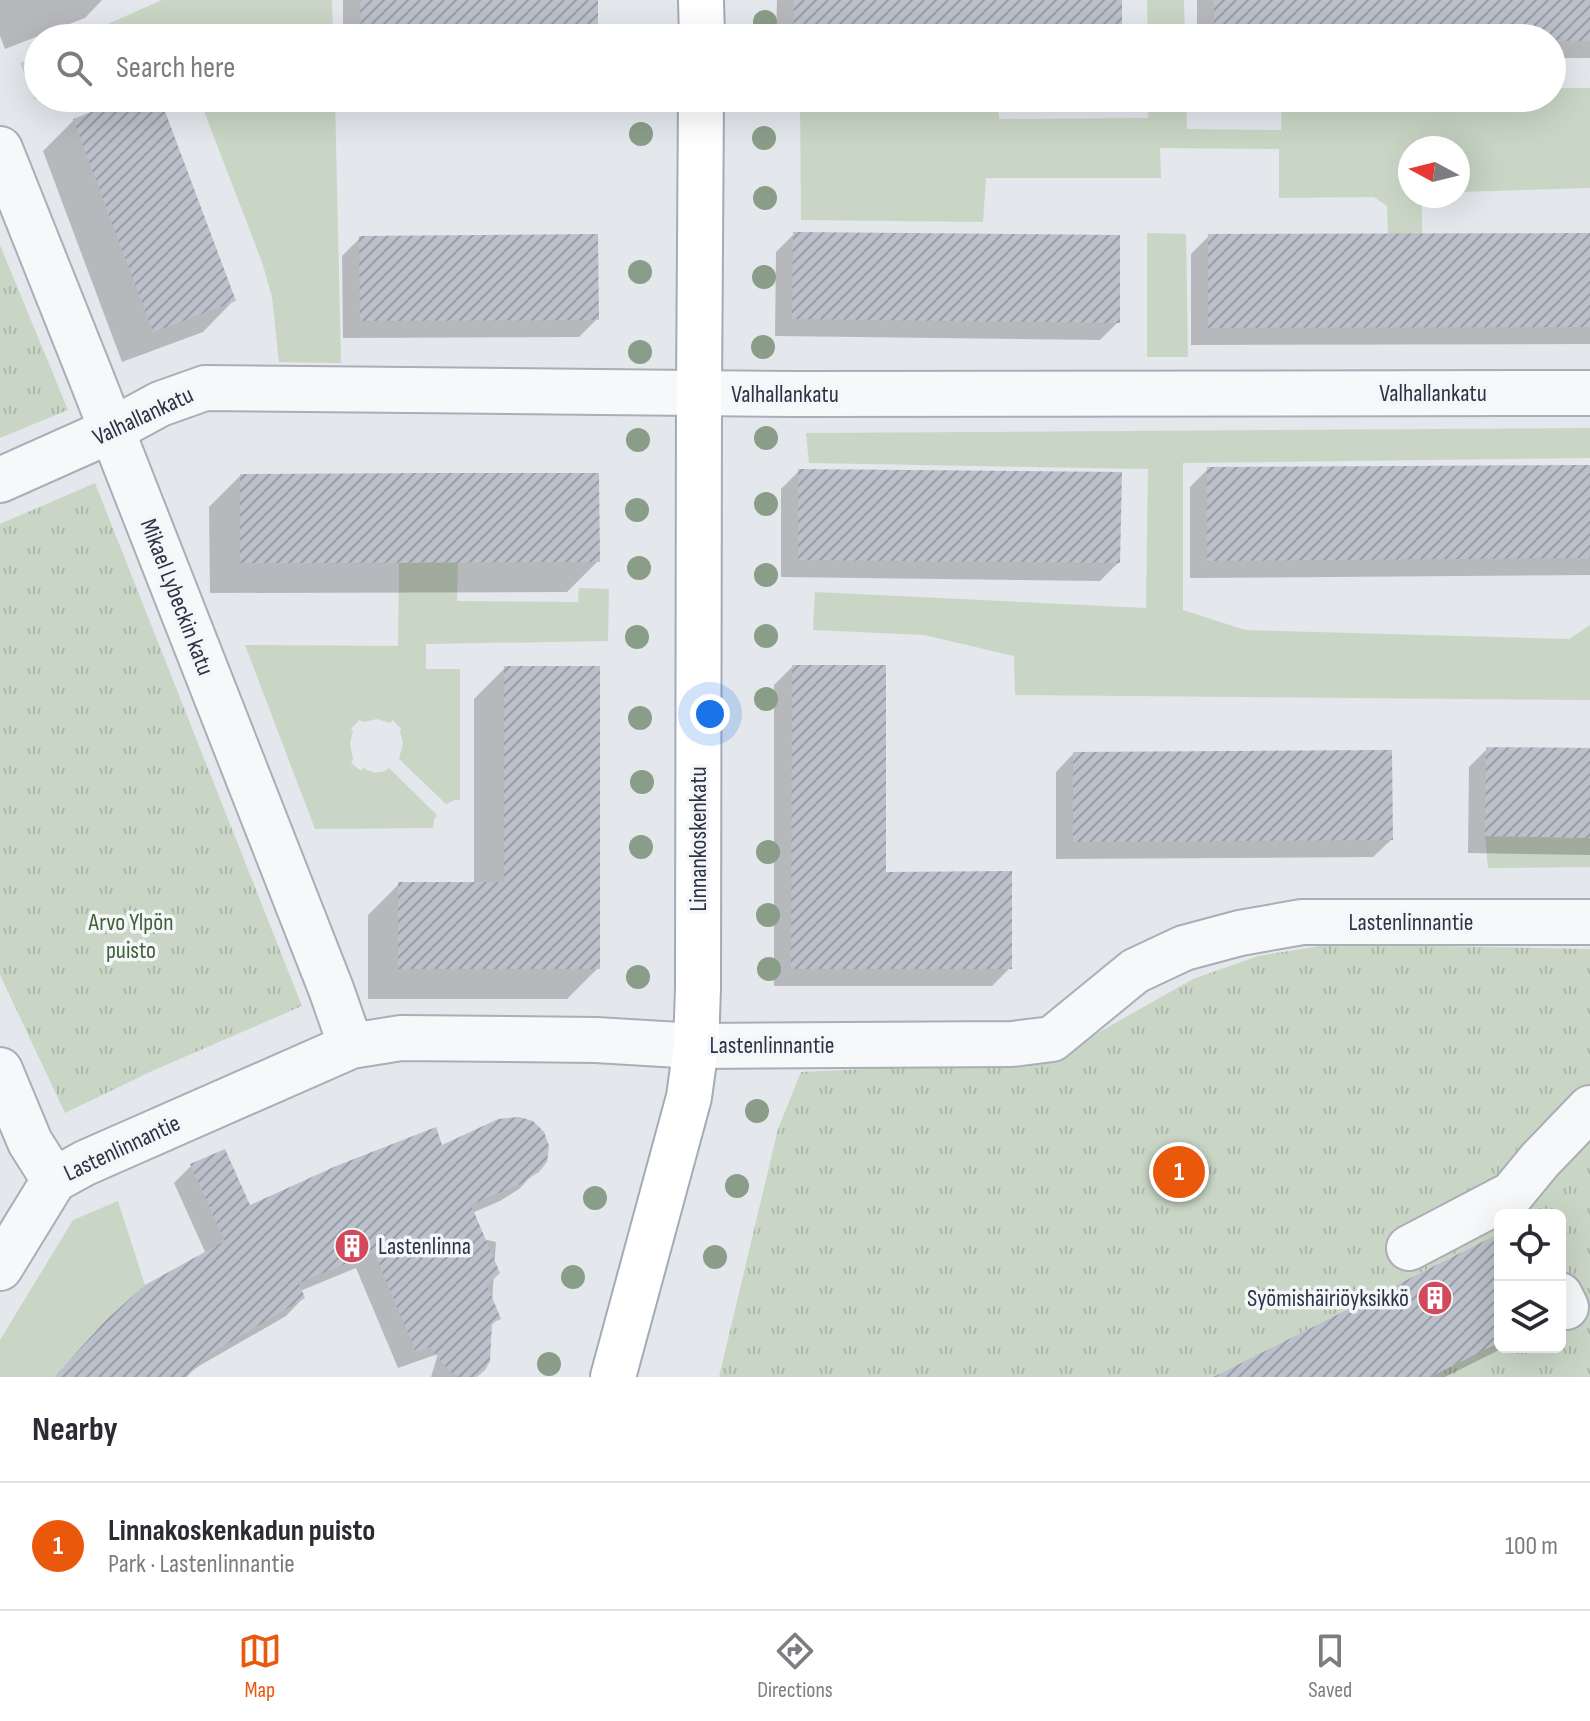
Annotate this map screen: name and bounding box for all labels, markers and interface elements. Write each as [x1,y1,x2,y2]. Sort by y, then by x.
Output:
search box [24,24,1566,112]
icon: search [52,46,96,90]
text: Search here [116,50,235,86]
north arrow [1398,136,1470,208]
street label: Valhallankatu [1379,379,1487,408]
street label: Valhallankatu [88,380,198,452]
street label: Valhallankatu [731,380,839,409]
street label: Mikael Lybeckin katu [134,515,220,679]
your location [690,694,730,734]
street label: Linnankoskenkatu [684,766,713,912]
park label: Arvo Ylpön puisto [87,908,174,965]
street label: Lastenlinnantie [1349,908,1473,937]
street label: Lastenlinnantie [710,1031,834,1060]
street label: Lastenlinnantie [59,1108,185,1188]
pin: 1 [1153,1142,1205,1202]
map controls [1494,1209,1566,1353]
button: locate [1494,1209,1566,1281]
building icon: Lastenlinna [333,1227,371,1265]
place label: Lastenlinna [378,1232,471,1261]
building icon: Syömishäiriöyksikkö [1416,1279,1454,1317]
button: layers [1494,1281,1566,1353]
place label: Syömishäiriöyksikkö [1247,1284,1409,1313]
text: Nearby [32,1409,118,1450]
text: Linnakoskenkadun puisto [108,1513,375,1549]
text: 1 [53,1531,63,1562]
text: 100 m [1505,1531,1558,1562]
text: Park · Lastenlinnantie [108,1549,295,1580]
tab: Map [238,1629,282,1704]
tab: Directions [757,1629,833,1704]
tab: Saved [1308,1629,1352,1704]

